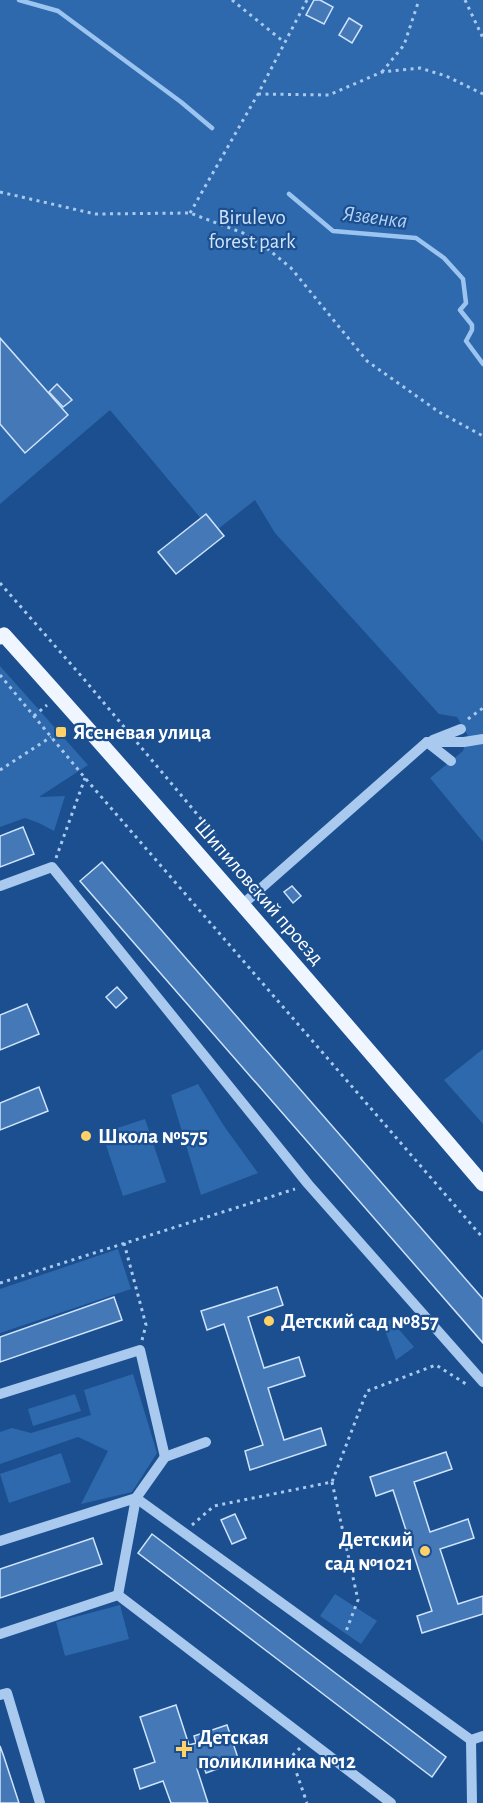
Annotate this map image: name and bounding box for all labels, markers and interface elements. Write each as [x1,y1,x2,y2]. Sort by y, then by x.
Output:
water label: Язвенка [342,202,408,232]
park label: Birulevo forest park [208,207,296,252]
place label: Ясеневая улица [73,722,211,743]
marker: Ясеневая улица [54,725,68,739]
street label: Шипиловский проезд [190,815,328,969]
place label: Школа №575 [98,1126,208,1147]
marker: Школа №575 [79,1129,93,1143]
place label: Детский сад №857 [281,1311,439,1332]
marker: Детский сад №857 [262,1314,276,1328]
place label: Детский сад №1021 [325,1529,413,1574]
marker: Детский сад №1021 [418,1544,432,1558]
place label: Детская поликлиника №12 [198,1727,356,1772]
marker: Детская поликлиника №12 [175,1740,193,1758]

